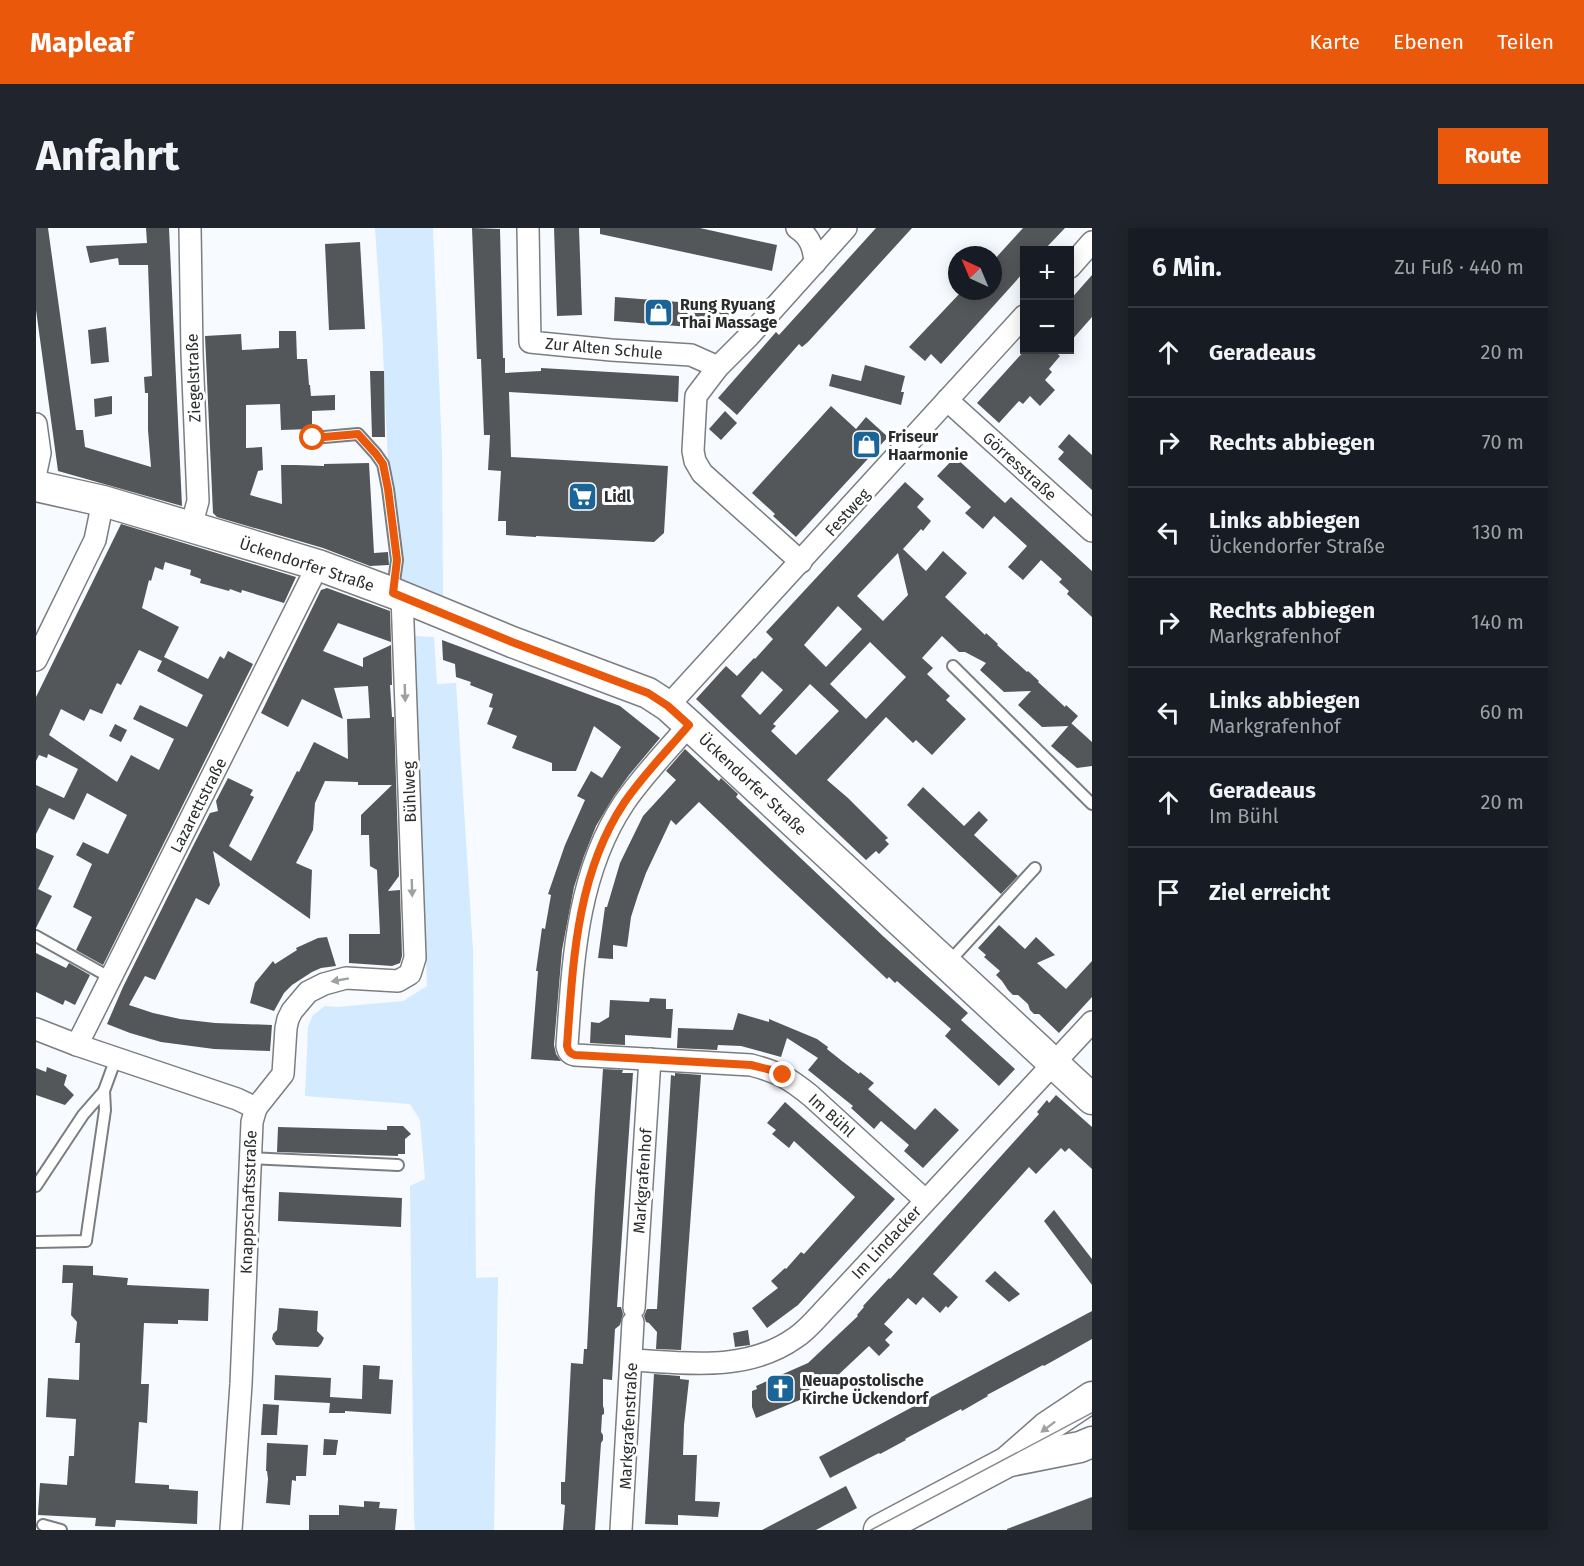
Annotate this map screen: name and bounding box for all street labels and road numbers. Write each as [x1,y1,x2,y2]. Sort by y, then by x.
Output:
street label: Ziegelstraße [182,333,205,423]
street label: Zur Alten Schule [544,334,663,363]
street label: Görresstraße [979,428,1061,505]
street label: Festweg [821,484,874,540]
street label: Ückendorfer Straße [237,534,377,595]
street label: Ückendorfer Straße [695,729,811,839]
street label: Lazarettstraße [166,755,230,856]
street label: Bühlweg [399,760,420,823]
street label: Im Bühl [805,1090,859,1141]
street label: Markgrafenhof [629,1126,656,1234]
street label: Knappschaftsstraße [236,1130,261,1274]
street label: Im Lindacker [848,1201,926,1283]
street label: Markgrafenstraße [616,1362,641,1490]

